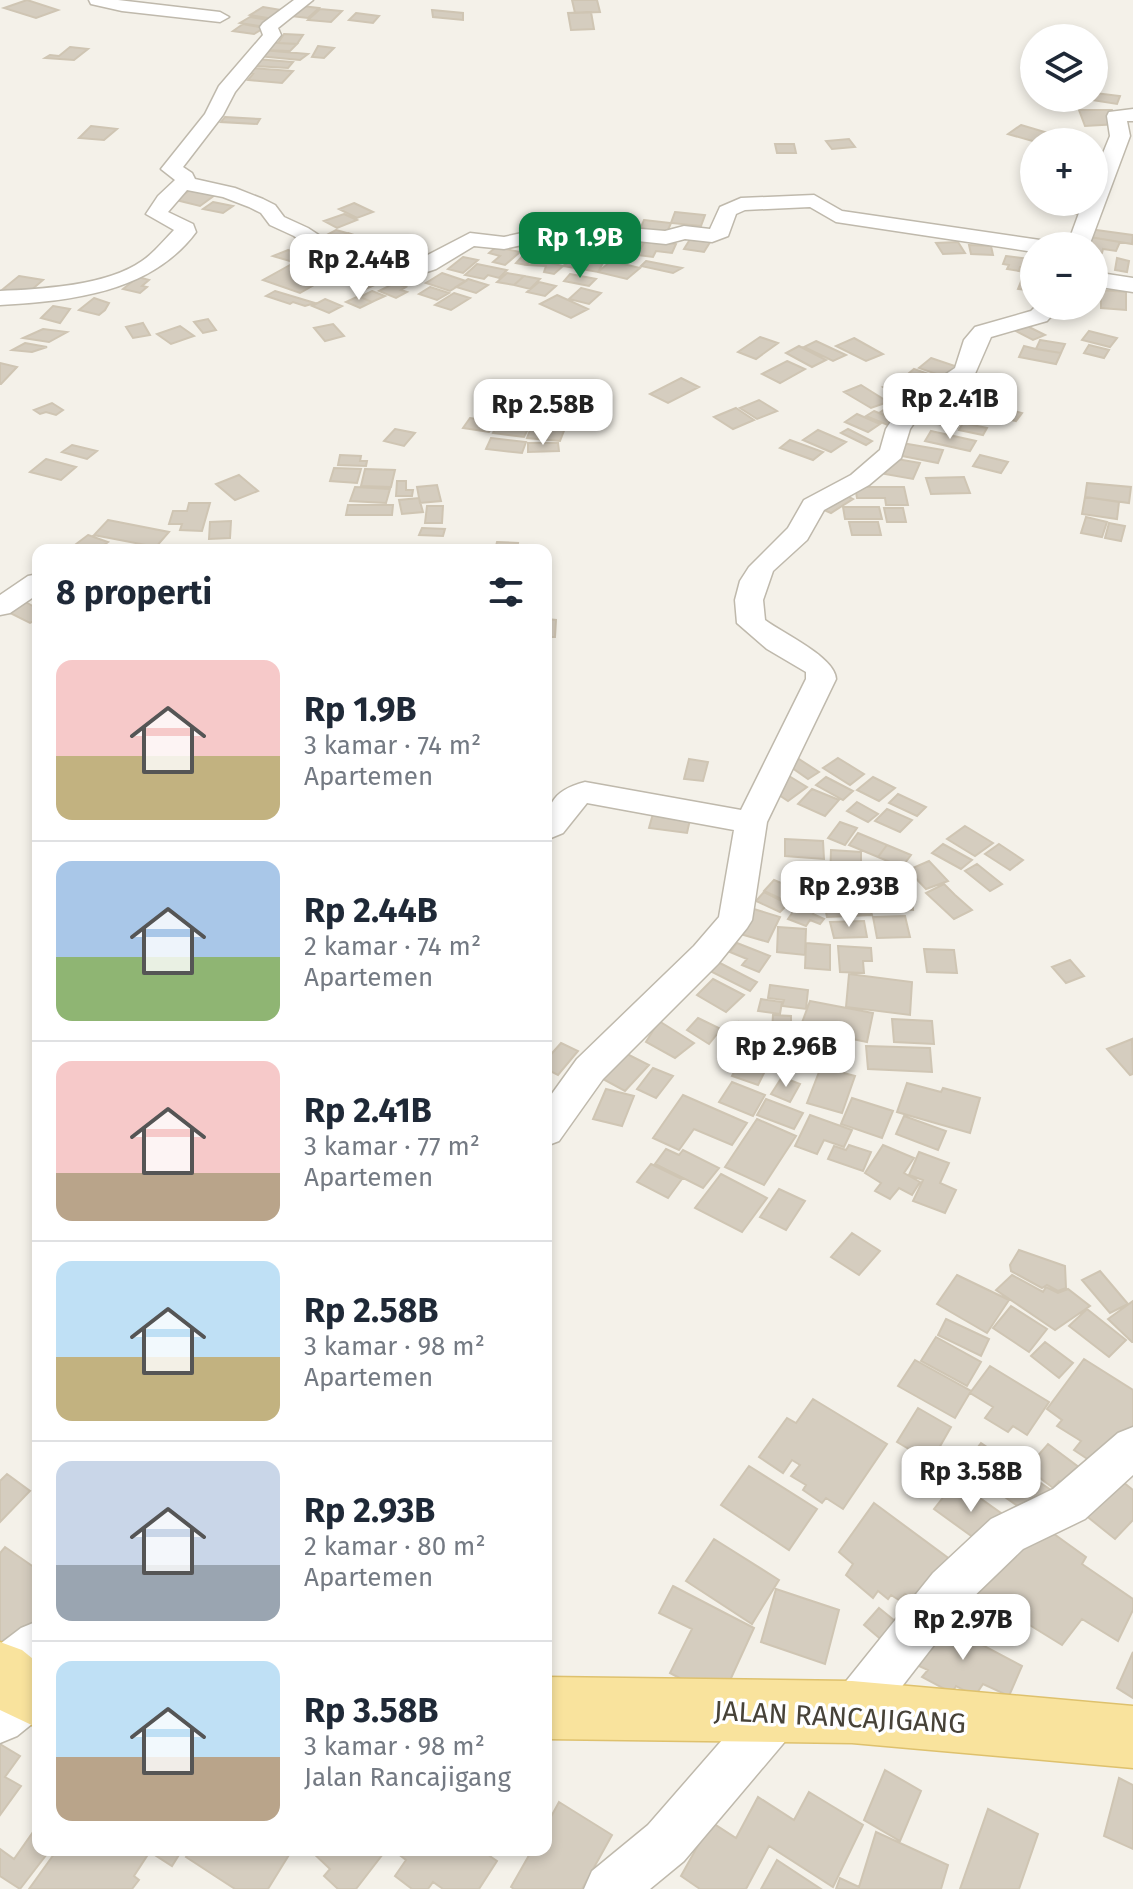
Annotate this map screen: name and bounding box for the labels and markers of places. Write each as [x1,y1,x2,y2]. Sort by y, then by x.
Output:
pin: Rp 1.9B [506,212,654,280]
pin: Rp 2.44B [276,234,442,302]
pin: Rp 2.41B [867,373,1033,441]
pin: Rp 2.58B [460,379,626,447]
pin: Rp 2.93B [766,861,932,929]
pin: Rp 2.96B [703,1021,869,1089]
pin: Rp 3.58B [888,1446,1054,1514]
pin: Rp 2.97B [880,1594,1046,1662]

